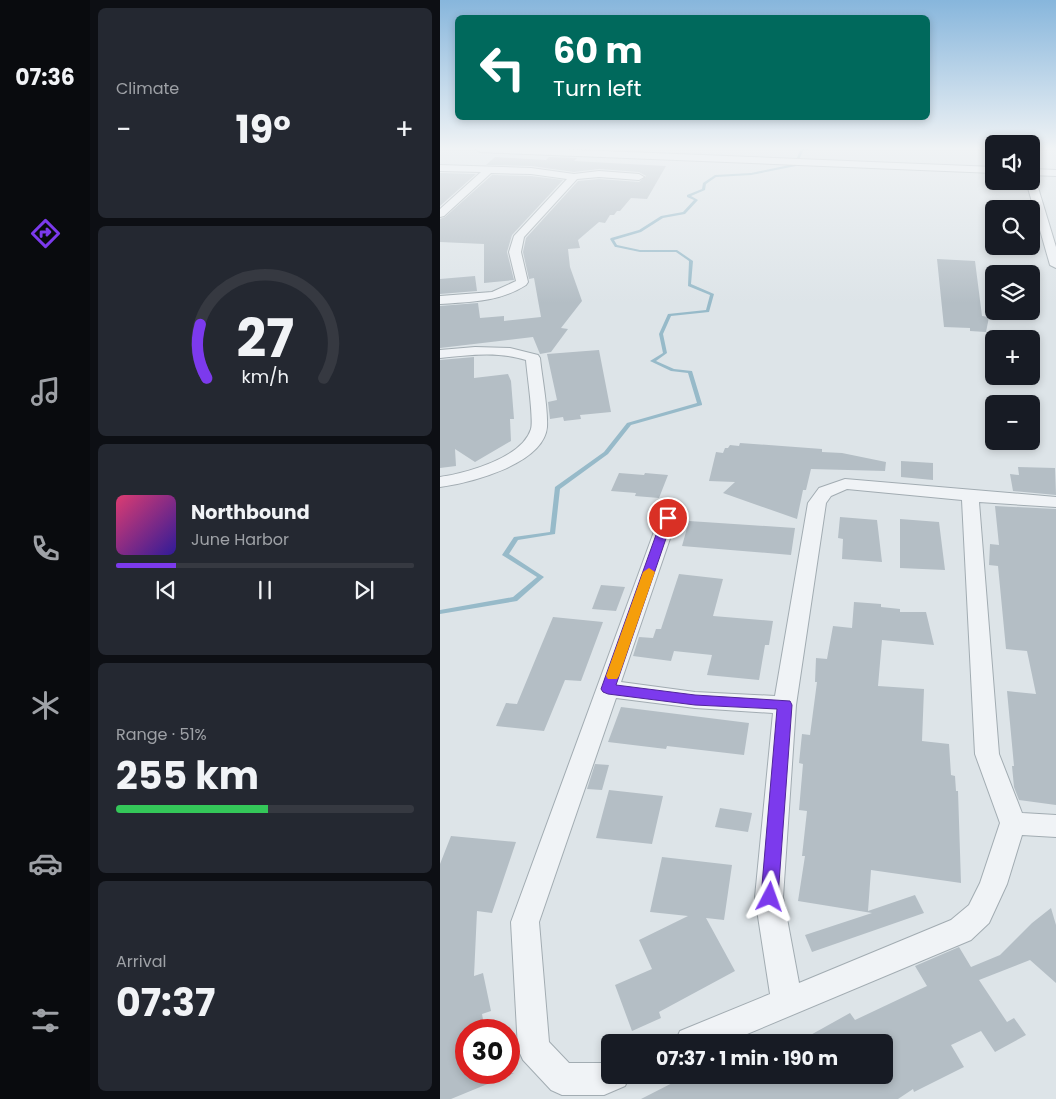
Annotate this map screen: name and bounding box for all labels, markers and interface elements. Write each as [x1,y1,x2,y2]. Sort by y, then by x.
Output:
text: 60 m [553,26,643,75]
icon: left [470,35,535,100]
text: 07:36 [15,62,75,93]
text: Turn left [553,73,641,104]
text: Climate [116,77,179,100]
text: 19° [236,103,291,156]
text: − [116,110,131,149]
text: + [395,110,414,149]
map controls [985,135,1040,450]
button: sound [985,135,1040,190]
button: search [985,200,1040,255]
icon: directions [28,216,63,251]
button: layers [985,265,1040,320]
text: 27 [236,302,294,375]
button: + [985,330,1040,385]
text: km/h [241,364,289,389]
icon: music [28,374,63,409]
button: − [985,395,1040,450]
pin [647,497,689,539]
text: Northbound [191,499,310,526]
icon: arrive [654,504,682,532]
text: June Harbor [191,528,289,551]
icon: phone [28,531,63,566]
icon: previous [152,576,180,604]
icon: pause [251,576,279,604]
icon: next [350,576,378,604]
icon: climate [28,688,63,723]
text: Range · 51% [116,723,207,746]
text: 255 km [116,749,259,802]
icon: car [28,846,63,881]
position arrow [743,870,795,922]
text: Arrival [116,950,166,973]
text: 07:37 [116,976,215,1029]
icon: filters [28,1003,63,1038]
speed limit sign: 30 [455,1019,520,1084]
text: 07:37 · 1 min · 190 m [656,1045,838,1072]

